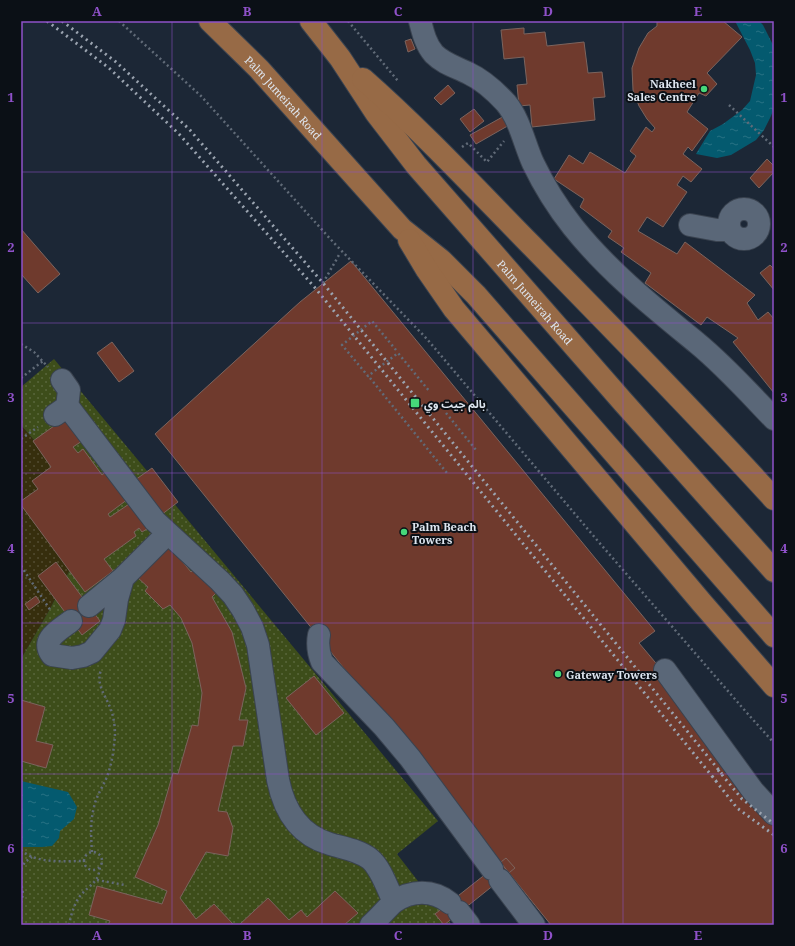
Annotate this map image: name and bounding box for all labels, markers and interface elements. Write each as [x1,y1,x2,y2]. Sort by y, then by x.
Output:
text: A [92,2,102,20]
text: B [243,2,252,20]
text: C [394,2,403,20]
text: D [543,2,553,20]
text: E [694,2,703,20]
street label: Palm Jumeirah Road [242,52,326,142]
place label: Nakheel Sales Centre [627,76,696,104]
marker: Nakheel Sales Centre [699,84,709,94]
text: 1 [7,88,15,106]
text: 1 [780,88,788,106]
text: 2 [7,238,15,256]
text: 2 [780,238,788,256]
street label: Palm Jumeirah Road [494,256,577,348]
text: 3 [7,388,15,406]
text: 3 [780,388,788,406]
place label: بالم جيت وي [424,396,486,413]
marker: بالم جيت وي [409,397,421,409]
place label: Palm Beach Towers [412,519,477,547]
marker: Palm Beach Towers [399,527,409,537]
text: 4 [7,539,15,557]
text: 4 [780,539,788,557]
place label: Gateway Towers [566,667,657,682]
marker: Gateway Towers [553,669,563,679]
text: 5 [7,689,15,707]
text: 5 [780,689,788,707]
text: 6 [7,839,15,857]
text: 6 [780,839,788,857]
text: A [92,926,102,944]
text: B [243,926,252,944]
text: C [394,926,403,944]
text: D [543,926,553,944]
text: E [694,926,703,944]

